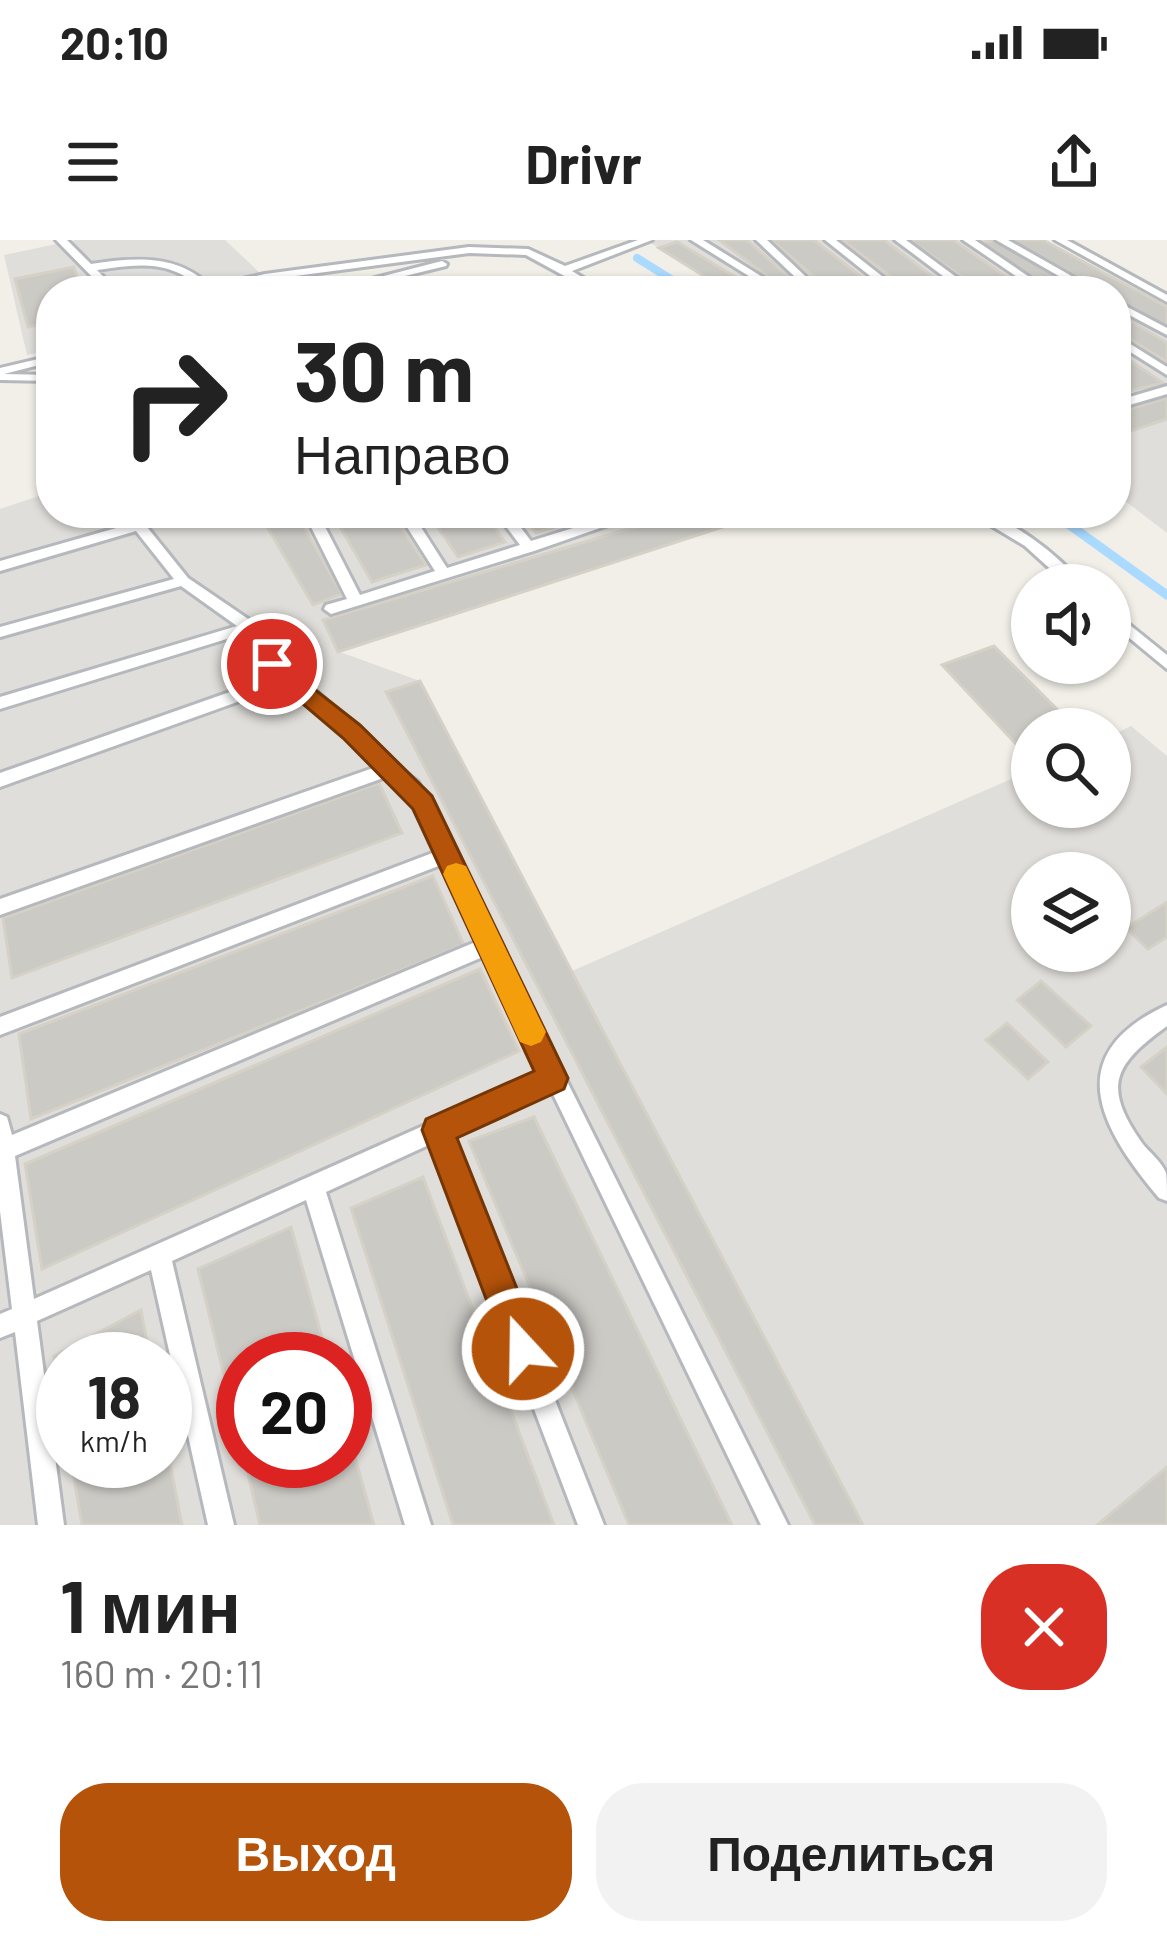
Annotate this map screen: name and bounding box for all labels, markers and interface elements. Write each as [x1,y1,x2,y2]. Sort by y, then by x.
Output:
text: 20:10 [60,15,169,69]
icon: menu [60,129,126,195]
icon: share [1041,129,1107,195]
text: Drivr [525,130,642,195]
text: 30 m [294,318,474,419]
icon: right [96,324,252,480]
text: Направо [294,420,510,485]
map controls [1011,564,1131,972]
button: sound [1011,564,1131,684]
pin [221,613,323,715]
icon: arrive [239,631,305,697]
button: search [1011,708,1131,828]
button: layers [1011,852,1131,972]
position arrow [460,1286,586,1412]
speed limit sign: 20 [216,1332,372,1488]
text: 18 [87,1359,141,1431]
text: km/h [80,1422,148,1458]
text: 1 мин [60,1561,241,1647]
button: close [981,1564,1107,1690]
text: 160 m · 20:11 [60,1649,263,1696]
button: Выход [60,1783,572,1921]
button: Поделиться [596,1783,1107,1921]

